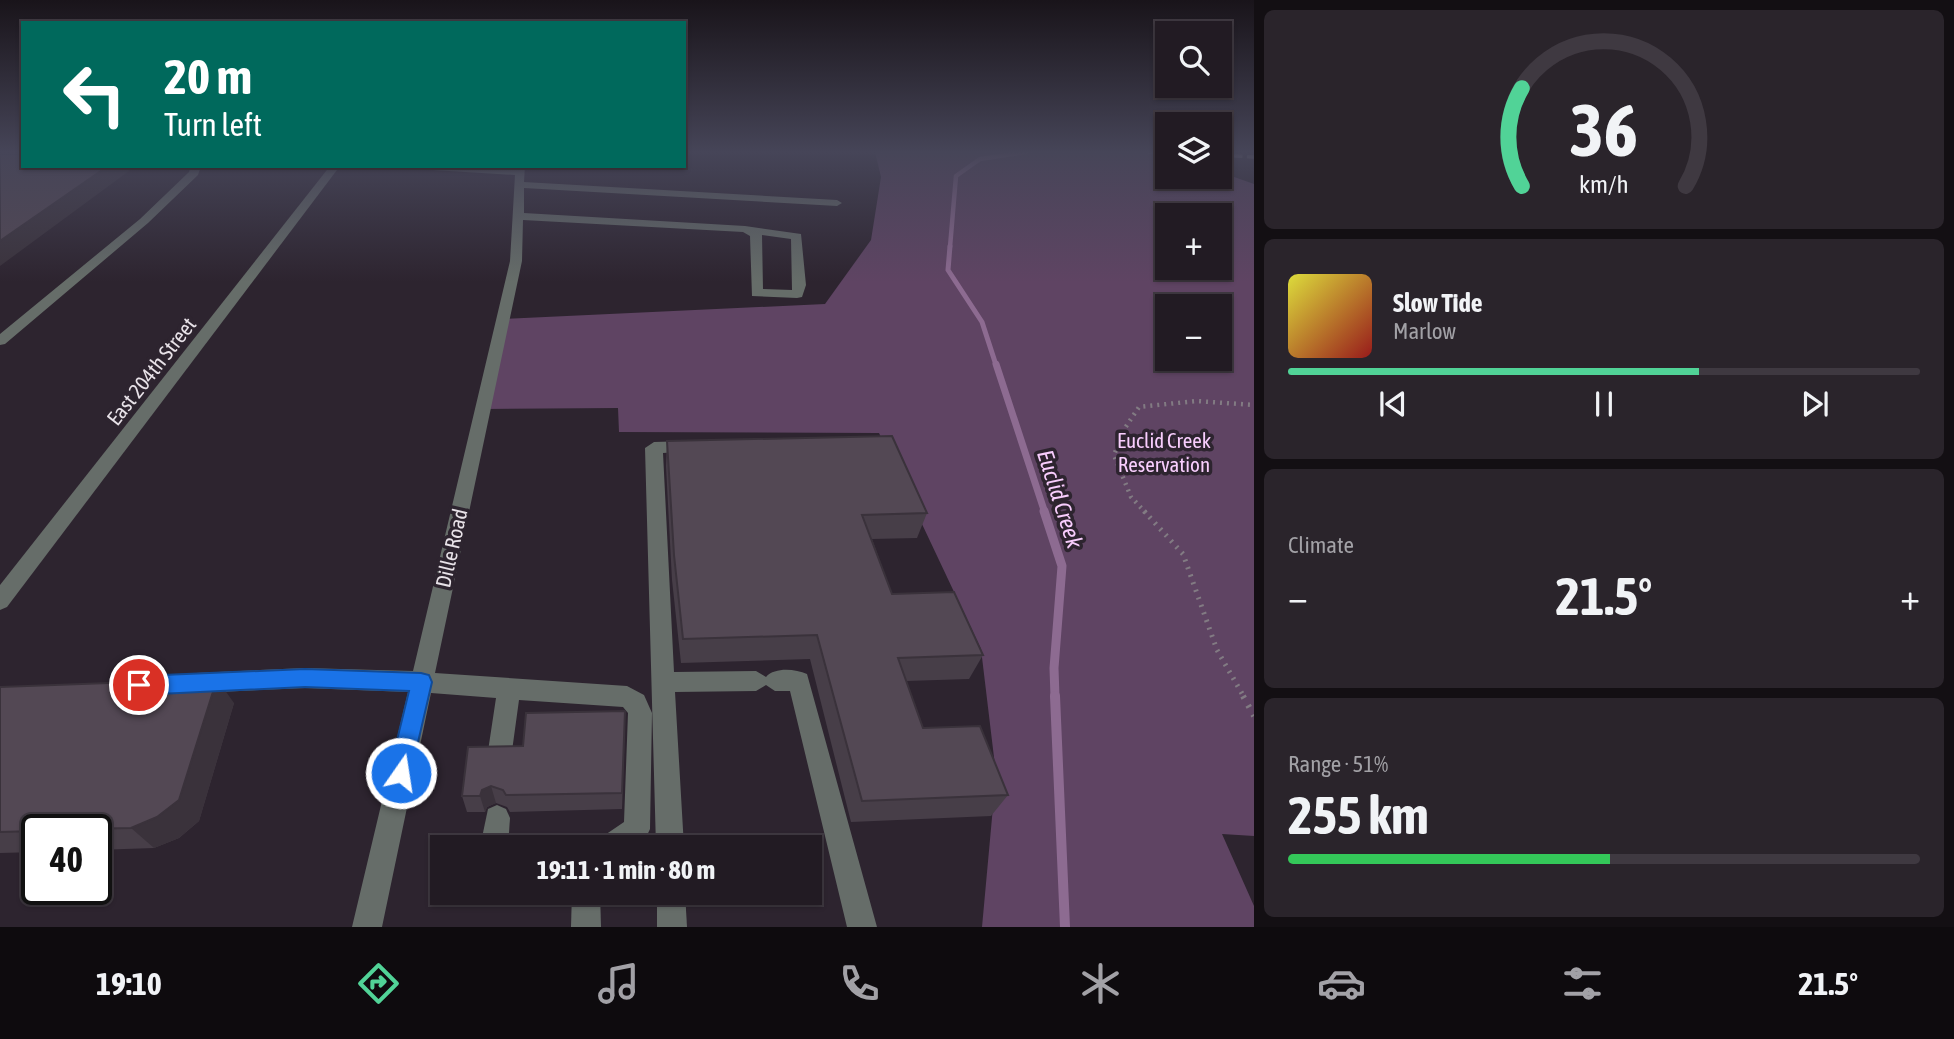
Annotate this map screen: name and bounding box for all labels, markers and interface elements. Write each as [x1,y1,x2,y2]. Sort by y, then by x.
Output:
map controls [1155,21,1232,371]
button: search [1155,21,1232,98]
text: 20 m [164,48,252,104]
icon: left [49,49,140,140]
text: 36 [1570,88,1638,171]
text: Turn left [164,106,262,143]
button: layers [1155,112,1232,189]
text: km/h [1579,169,1629,197]
button: + [1155,203,1232,280]
text: Slow Tide [1393,288,1483,318]
button: − [1155,294,1232,371]
street label: East 204th Street [102,312,200,430]
text: Marlow [1393,318,1456,344]
icon: previous [1374,385,1412,423]
icon: pause [1585,385,1623,423]
icon: next [1796,385,1834,423]
park label: Euclid Creek Reservation [1117,428,1211,476]
water label: Euclid Creek [1032,447,1088,552]
street label: Dille Road [430,506,472,590]
text: Climate [1288,532,1354,558]
text: 21.5° [1556,566,1652,626]
text: − [1288,575,1308,618]
text: + [1900,575,1920,618]
pin [109,655,169,715]
icon: arrive [120,666,158,704]
position arrow [364,736,438,810]
text: Range · 51% [1288,751,1388,777]
text: 255 km [1288,785,1429,845]
speed limit sign: 40 [21,814,112,905]
text: 19:11 · 1 min · 80 m [537,855,715,885]
icon: directions [354,959,403,1008]
icon: music [594,959,643,1008]
icon: phone [835,959,884,1008]
icon: climate [1076,959,1125,1008]
icon: car [1317,959,1366,1008]
icon: filters [1558,959,1607,1008]
text: 19:10 [96,965,162,1002]
text: 21.5° [1798,965,1858,1002]

